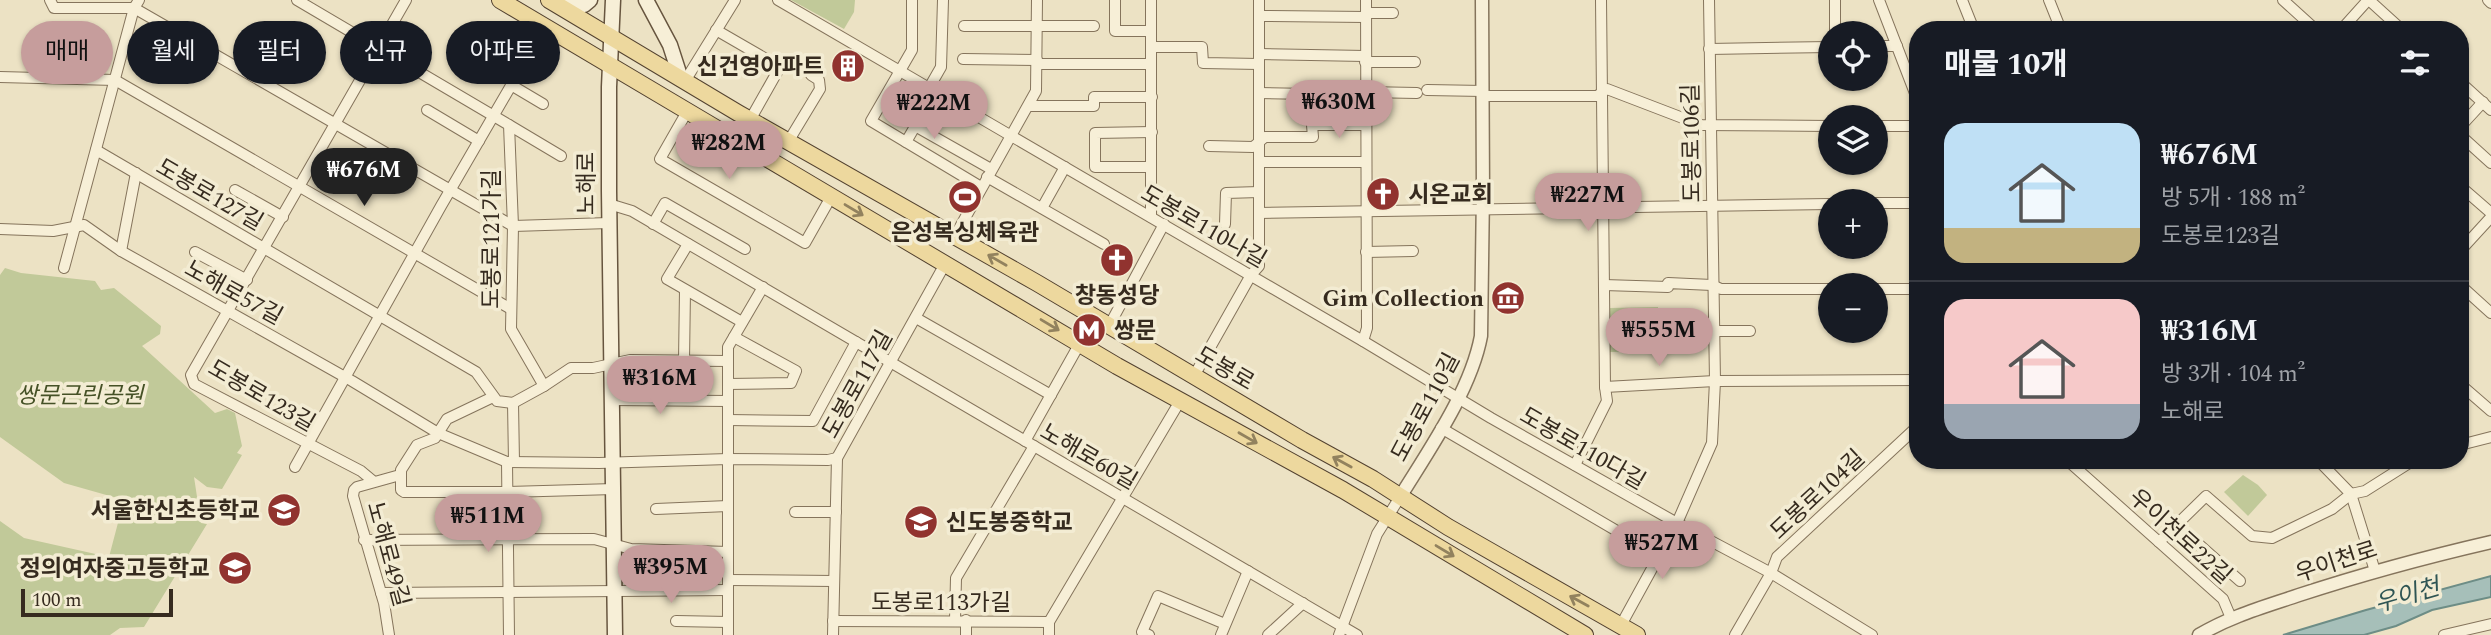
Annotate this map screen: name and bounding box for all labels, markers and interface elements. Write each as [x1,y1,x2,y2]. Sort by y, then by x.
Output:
chip: 매매 [21,21,113,84]
chip: 월세 [127,21,219,84]
chip: 필터 [233,21,326,84]
chip: 신규 [340,21,432,84]
chip: 아파트 [446,21,560,84]
map controls [1818,21,1888,343]
button: locate [1818,21,1888,91]
text: 매물 10개 [1944,42,2068,88]
icon: filters [2396,44,2434,82]
building icon: 신건영아파트 [829,47,867,85]
place label: 신건영아파트 [697,50,824,85]
pin: ₩630M [1290,80,1388,140]
pin: ₩222M [885,82,983,141]
street label: 도봉로106길 [1674,83,1711,203]
text: ₩630M [1302,85,1376,120]
text: ₩222M [897,86,971,121]
button: layers [1818,105,1888,175]
pin: ₩282M [680,122,778,181]
text: ₩282M [692,126,766,161]
text: ₩676M [2161,132,2258,178]
pin: ₩676M [315,148,413,208]
street label: 도봉로127길 [149,150,270,240]
street label: 노해로 [570,151,605,215]
icon: home [2000,151,2084,235]
text: ₩676M [327,153,401,188]
street label: 도봉로121가길 [475,169,510,309]
pin: ₩227M [1539,174,1637,233]
church icon: 시온교회 [1364,175,1402,213]
street label: 도봉로110나길 [1134,177,1273,278]
sports icon: 은성복싱체육관 [946,178,984,216]
place label: 시온교회 [1408,178,1493,213]
text: ₩227M [1551,178,1625,213]
text: 방 5개 · 188 m² [2161,181,2305,216]
button: + [1818,189,1888,259]
one-way arrow [843,203,863,217]
place label: 은성복싱체육관 [891,216,1039,251]
text: 도봉로123길 [2161,219,2280,254]
church icon: 창동성당 [1098,241,1136,279]
street label: 노해로57길 [178,252,289,335]
one-way arrow [988,253,1008,267]
button: − [1818,273,1888,343]
place label: 창동성당 [1075,279,1159,314]
museum icon: Gim Collection [1489,279,1527,317]
place label: Gim Collection [1322,282,1484,317]
pin: ₩555M [1610,308,1708,368]
text: ₩316M [2161,308,2258,354]
metro station icon: 쌍문 [1070,311,1108,349]
text: ₩555M [1622,313,1696,348]
place label: 쌍문 [1114,314,1156,349]
one-way arrow [1039,319,1059,333]
street label: 도봉로117길 [814,324,902,445]
icon: home [2000,327,2084,411]
street label: 도봉로 [1188,338,1260,400]
street label: 도봉로110길 [1383,347,1470,469]
street label: 도봉로123길 [201,351,322,441]
pin: ₩316M [611,356,709,416]
text: 방 3개 · 104 m² [2161,357,2305,392]
text: ₩316M [623,361,697,396]
park label: 쌍문근린공원 [17,379,145,414]
text: 노해로 [2161,395,2224,430]
street label: 도봉로110다길 [1513,399,1652,500]
street label: 노해로60길 [1033,415,1144,499]
one-way arrow [1237,431,1257,445]
street label: 도봉로104길 [1763,442,1874,549]
one-way arrow [1332,455,1352,469]
street label: 우이천로22길 [2120,481,2240,593]
school or university icon: 서울한신초등학교 [265,491,303,529]
place label: 서울한신초등학교 [91,494,260,529]
pin: ₩511M [439,494,537,554]
street label: 노해로49길 [357,498,418,611]
text: ₩511M [451,499,525,534]
school or university icon: 신도봉중학교 [902,503,940,541]
place label: 신도봉중학교 [946,506,1073,541]
pin: ₩527M [1613,522,1711,581]
text: ₩527M [1625,526,1699,561]
street label: 우이천로 [2291,533,2382,592]
one-way arrow [1434,544,1454,558]
pin: ₩395M [622,546,720,605]
school or university icon: 정의여자중고등학교 [216,549,254,587]
text: ₩395M [634,550,708,585]
place label: 정의여자중고등학교 [20,552,210,587]
water label: 우이천 [2370,569,2447,622]
scale bar [21,586,173,618]
text: 100 m [32,586,82,615]
street label: 도봉로113가길 [871,586,1011,621]
one-way arrow [1569,594,1589,608]

